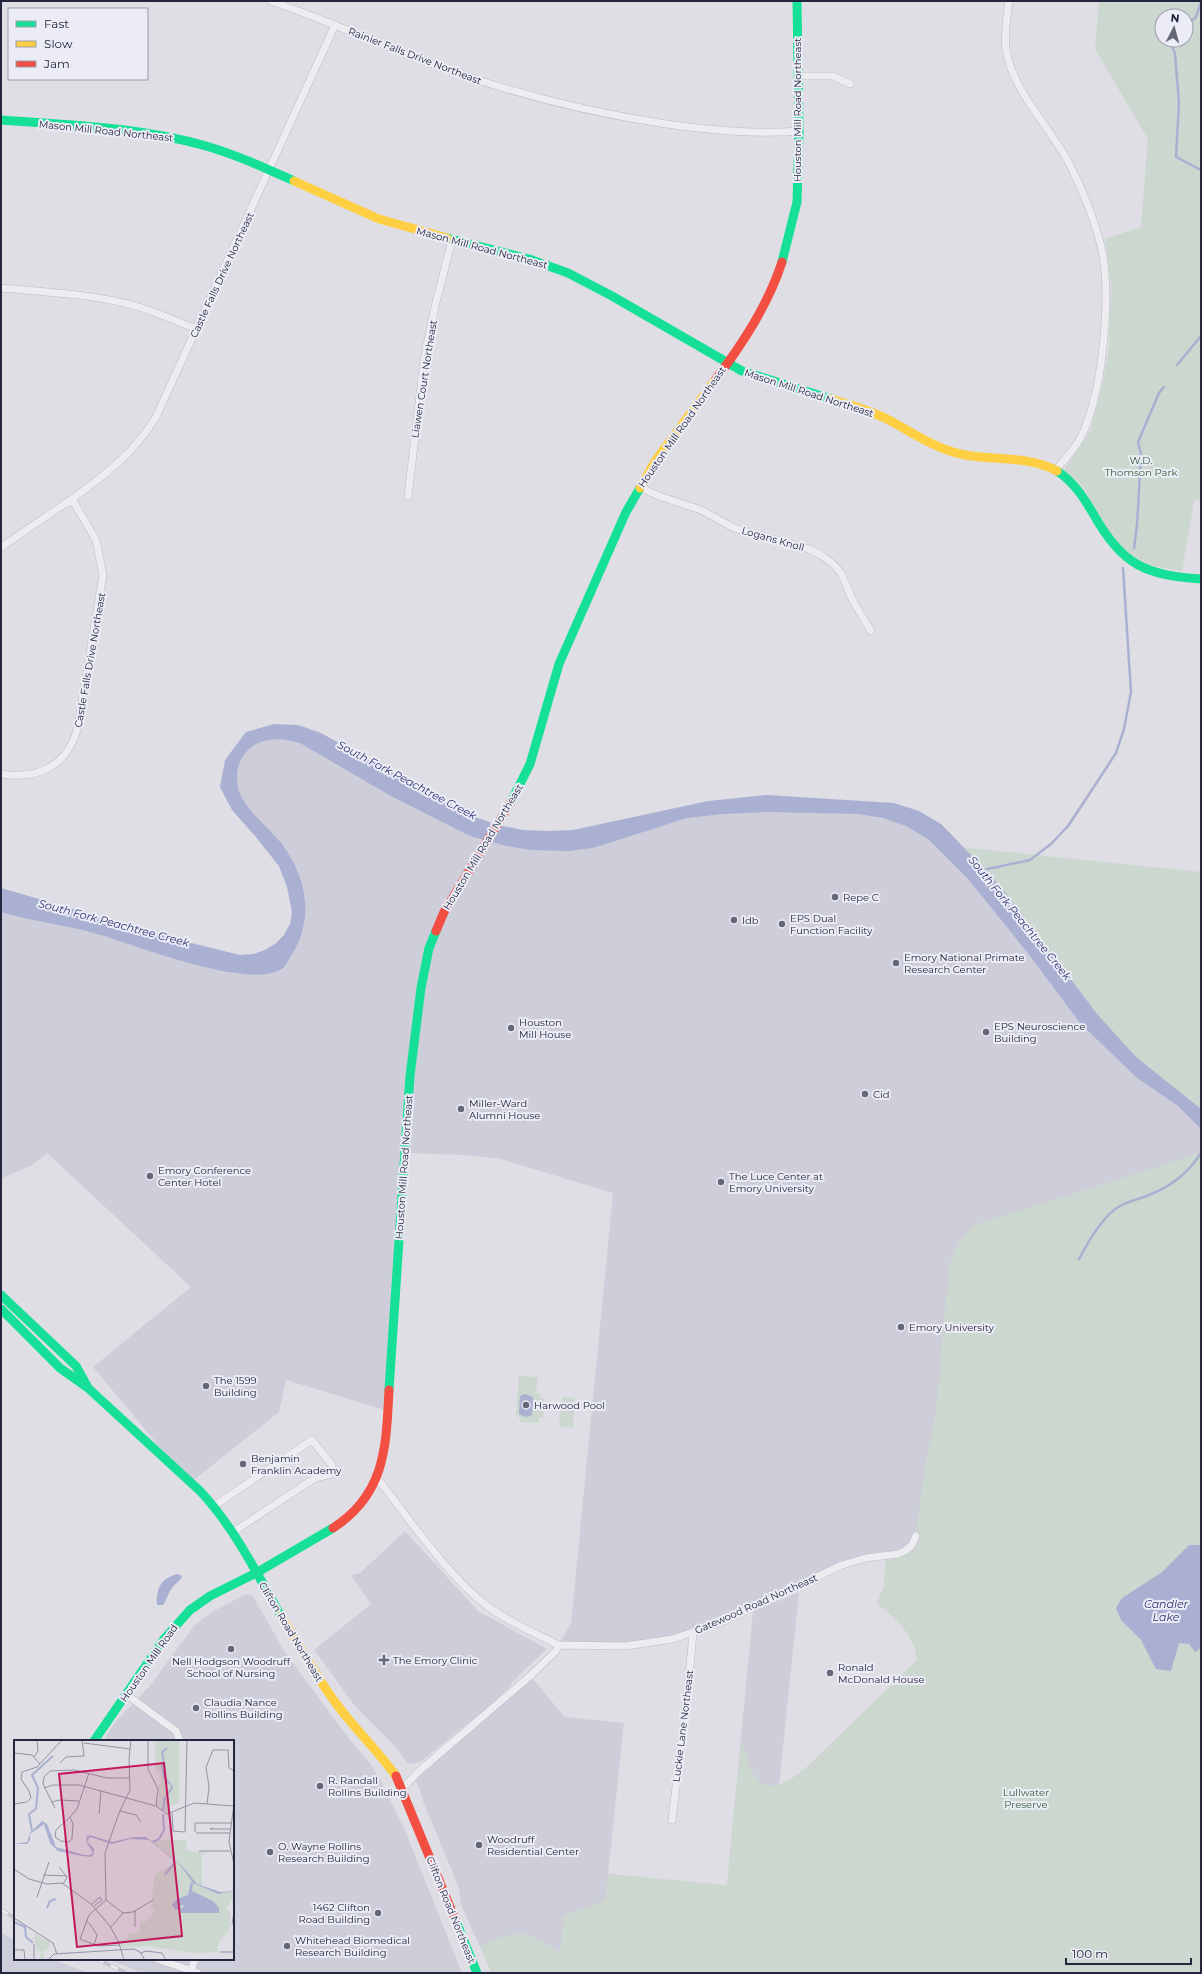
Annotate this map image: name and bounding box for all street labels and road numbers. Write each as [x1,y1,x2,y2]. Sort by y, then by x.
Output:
street label: Rainier Falls Drive Northeast [347,25,483,87]
street label: Houston Mill Road Northeast [791,38,804,182]
street label: Mason Mill Road Northeast [38,117,174,145]
street label: Castle Falls Drive Northeast [187,210,257,340]
street label: Mason Mill Road Northeast [415,224,549,272]
street label: Liawen Court Northeast [408,319,440,439]
street label: Houston Mill Road Northeast [635,364,729,490]
street label: Mason Mill Road Northeast [743,366,875,420]
street label: Logans Knoll [740,524,806,554]
street label: Castle Falls Drive Northeast [72,591,108,729]
street label: Houston Mill Road Northeast [440,782,526,912]
street label: Houston Mill Road Northeast [392,1094,416,1240]
street label: Gatewood Road Northeast [693,1571,819,1637]
street label: Clifton Road Northeast [256,1580,326,1684]
street label: Houston Mill Road [117,1622,181,1704]
street label: Luckie Lane Northeast [670,1669,696,1783]
street label: Clifton Road Northeast [424,1855,478,1965]

